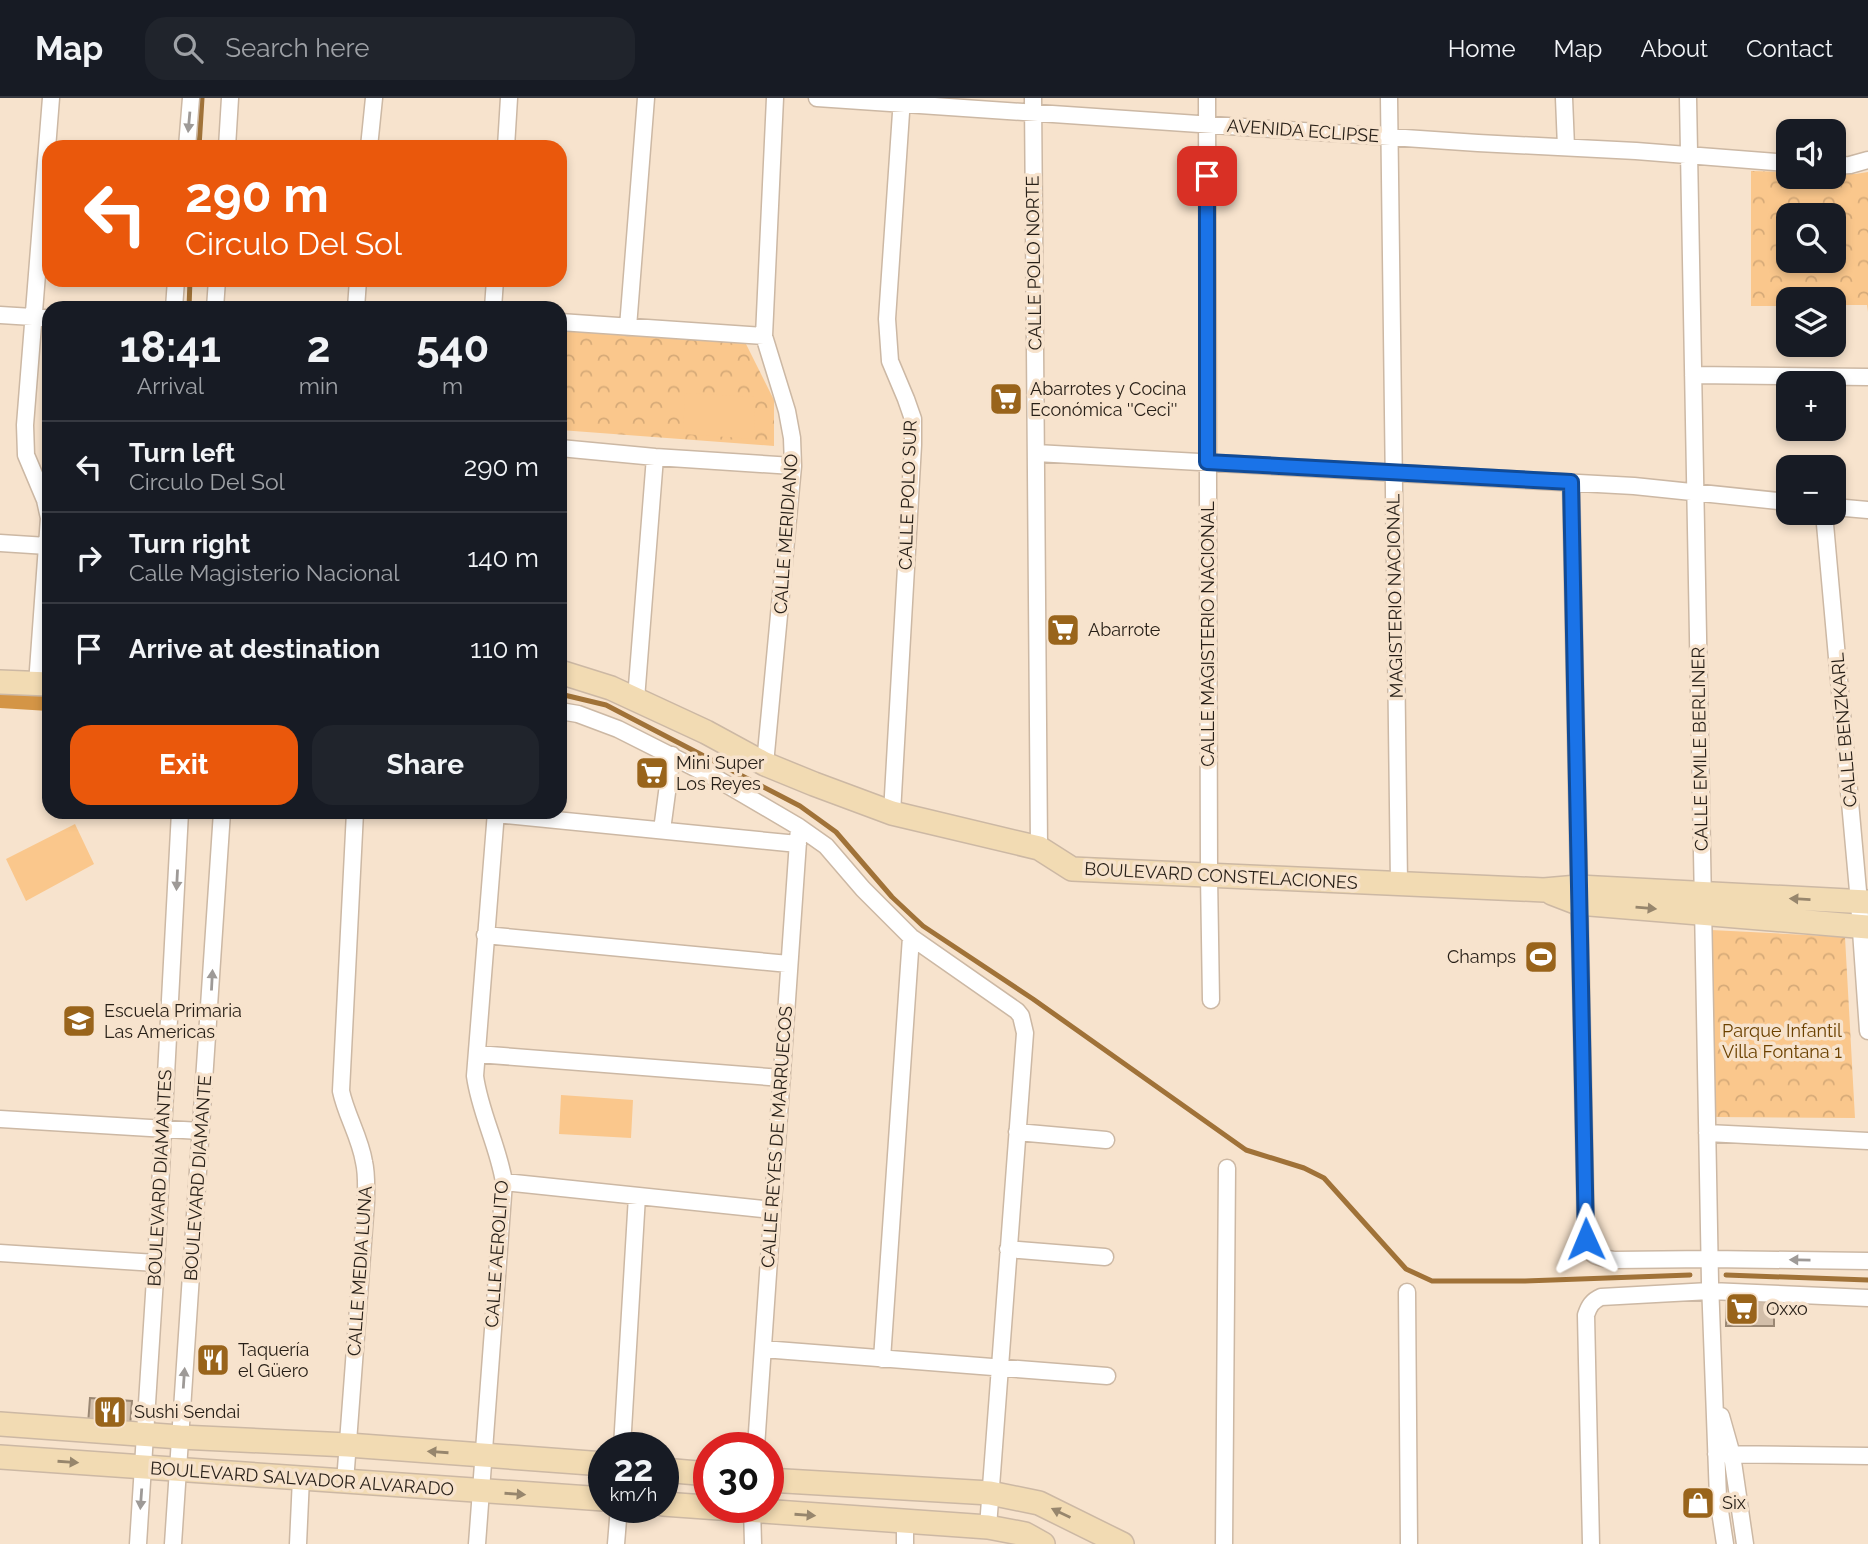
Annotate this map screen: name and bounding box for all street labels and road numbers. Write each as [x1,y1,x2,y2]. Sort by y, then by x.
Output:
street label: AVENIDA ECLIPSE [1226,115,1380,146]
street label: CALLE POLO NORTE [1021,175,1046,351]
street label: CALLE POLO SUR [894,419,921,570]
street label: CALLE MERIDIANO [769,453,802,615]
street label: MAGISTERIO NACIONAL [1382,493,1407,698]
street label: CALLE MAGISTERIO NACIONAL [1197,501,1218,767]
street label: CALLE EMILE BERLINER [1687,646,1712,851]
street label: CALLE BENZKARL [1826,651,1861,808]
street label: BOULEVARD CONSTELACIONES [1084,858,1358,893]
street label: CALLE REYES DE MARRUECOS [757,1005,796,1269]
street label: BOULEVARD DIAMANTES [143,1069,176,1287]
street label: BOULEVARD DIAMANTE [180,1074,215,1282]
street label: CALLE AEROLITO [481,1180,512,1328]
street label: CALLE MEDIA LUNA [343,1185,376,1357]
street label: BOULEVARD SALVADOR ALVARADO [149,1457,455,1500]

